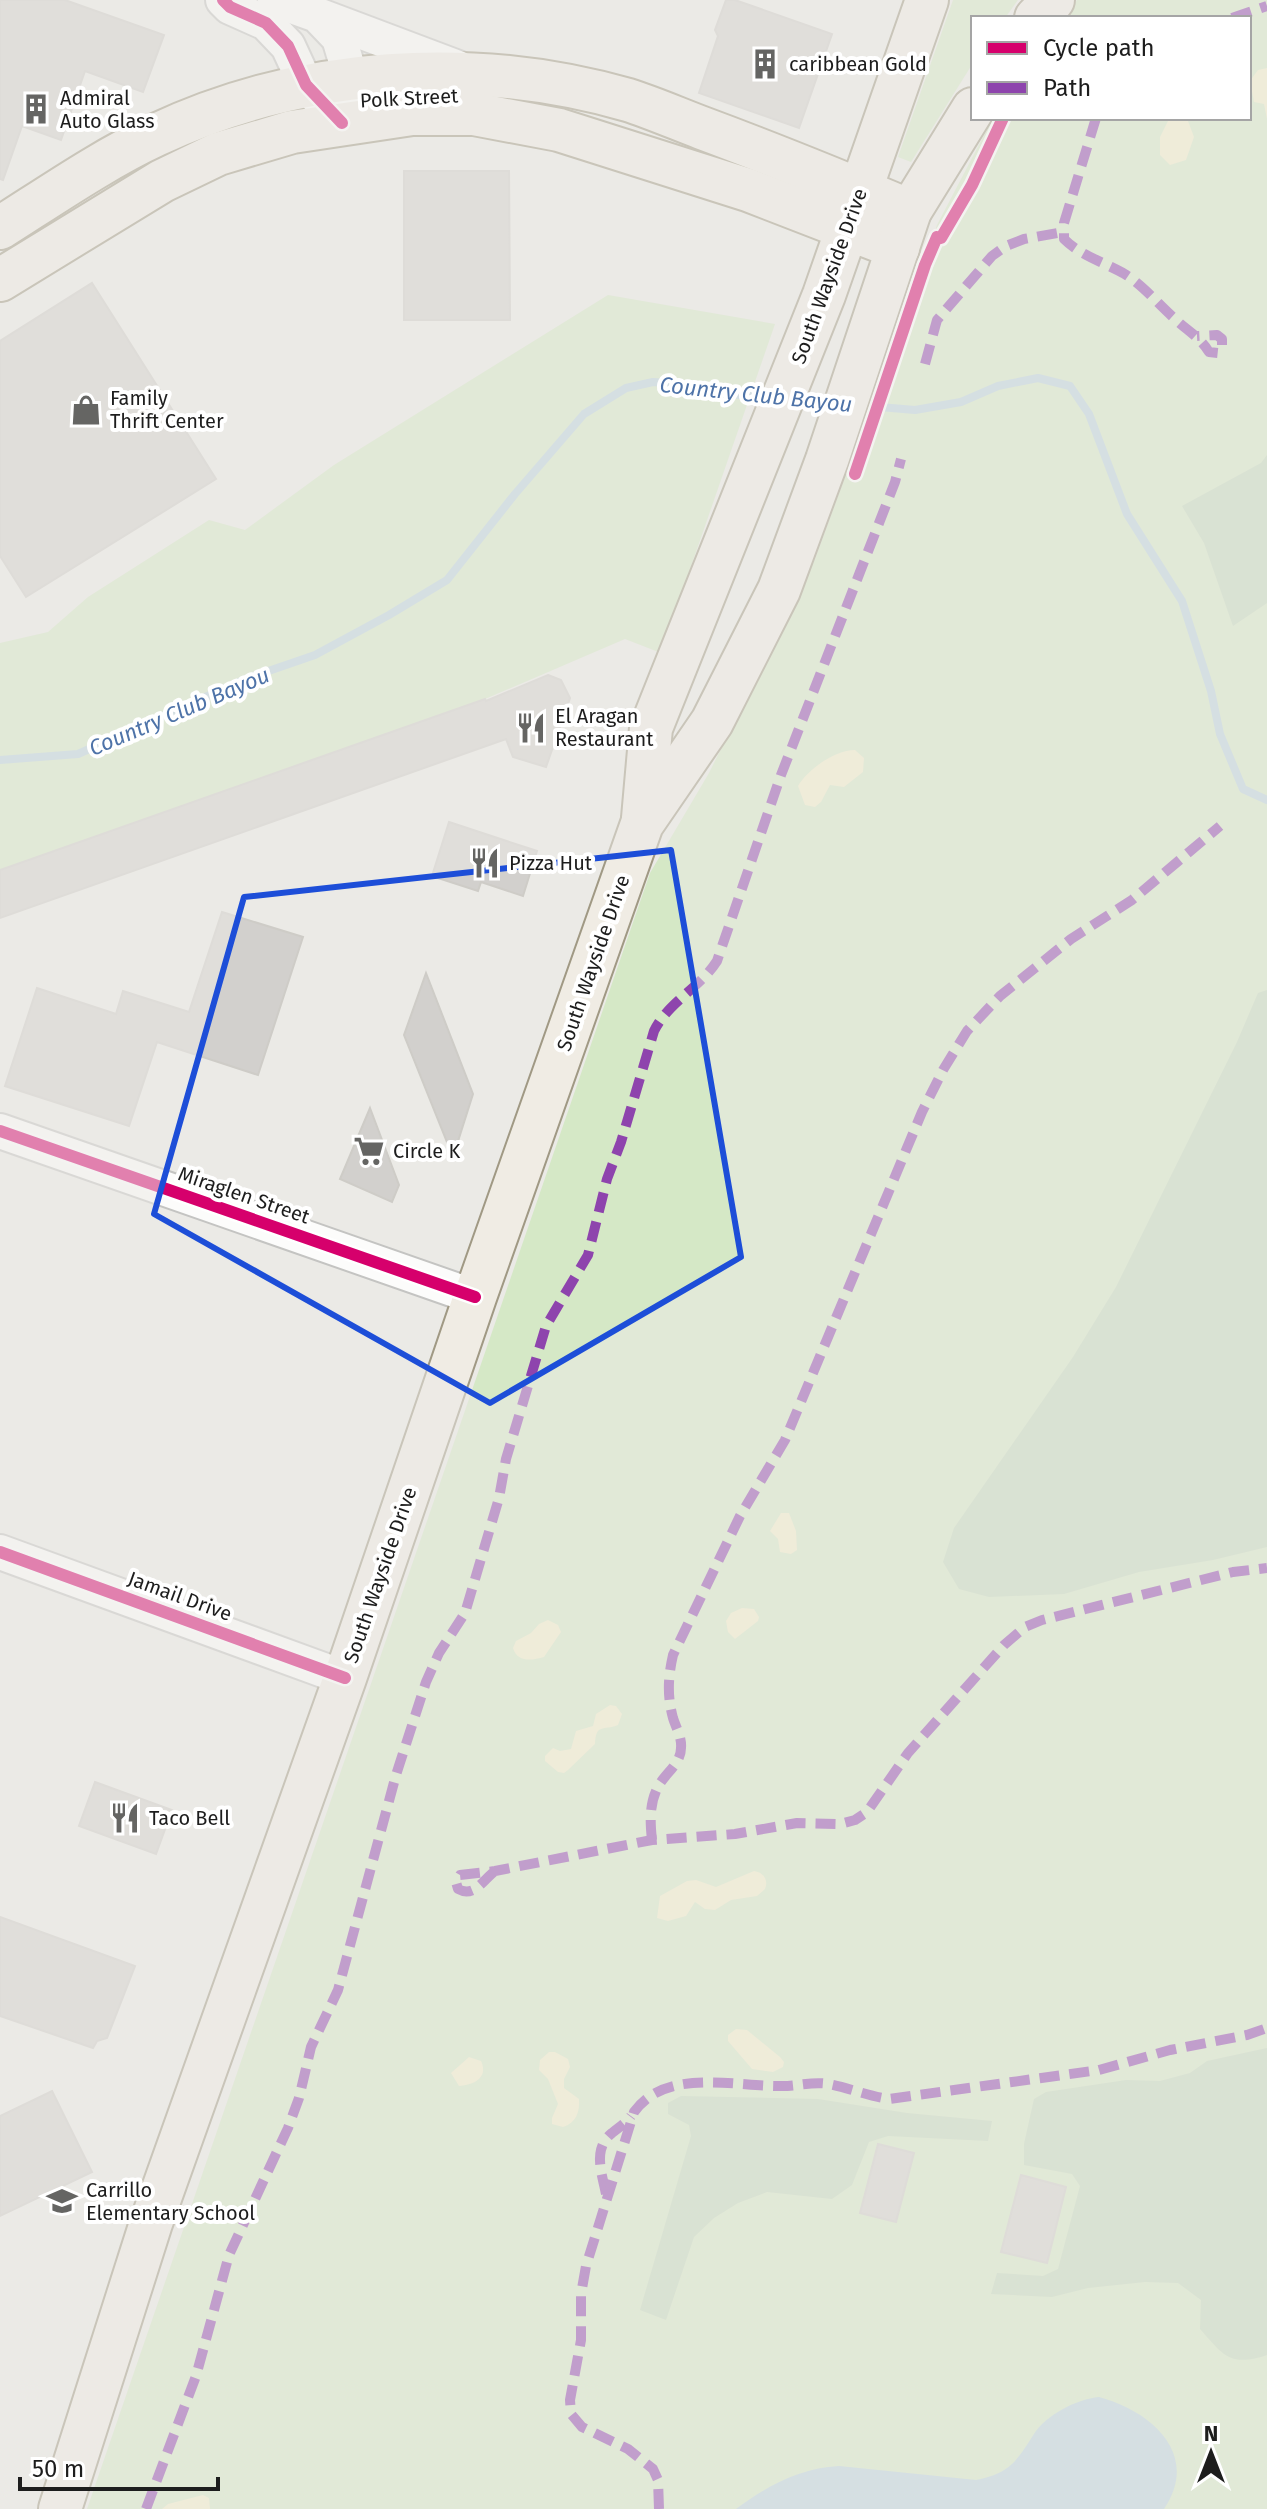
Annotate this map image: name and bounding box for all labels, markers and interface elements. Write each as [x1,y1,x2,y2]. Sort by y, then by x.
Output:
legend [971,16,1251,120]
text: Cycle path [1043,34,1155,62]
building icon: caribbean Gold [748,47,782,81]
place label: caribbean Gold [789,52,927,76]
text: Path [1043,74,1091,102]
street label: Polk Street [359,83,460,113]
place label: Admiral Auto Glass [60,86,155,133]
building icon: Admiral Auto Glass [19,92,53,126]
street label: South Wayside Drive [786,185,872,367]
water label: Country Club Bayou [658,371,854,418]
place label: Family Thrift Center [110,386,224,433]
shop icon: Family Thrift Center [69,393,103,427]
water label: Country Club Bayou [85,661,274,762]
place label: El Aragan Restaurant [555,704,654,751]
restaurant icon: El Aragan Restaurant [514,711,548,745]
restaurant icon: Pizza Hut [468,846,502,880]
place label: Pizza Hut [509,851,593,875]
street label: South Wayside Drive [552,872,634,1054]
supermarket icon: Circle K [352,1134,386,1168]
place label: Circle K [393,1139,460,1163]
street label: Miraglen Street [175,1161,314,1229]
street label: South Wayside Drive [339,1484,421,1666]
street label: Jamail Drive [125,1566,235,1626]
restaurant icon: Taco Bell [108,1801,142,1835]
place label: Taco Bell [149,1806,230,1830]
place label: Carrillo Elementary School [86,2178,255,2225]
school or university icon: Carrillo Elementary School [45,2184,79,2218]
north arrow [1171,2413,1251,2493]
text: N [1204,2420,1218,2447]
scale bar [20,2441,218,2491]
text: 50 m [32,2455,84,2483]

